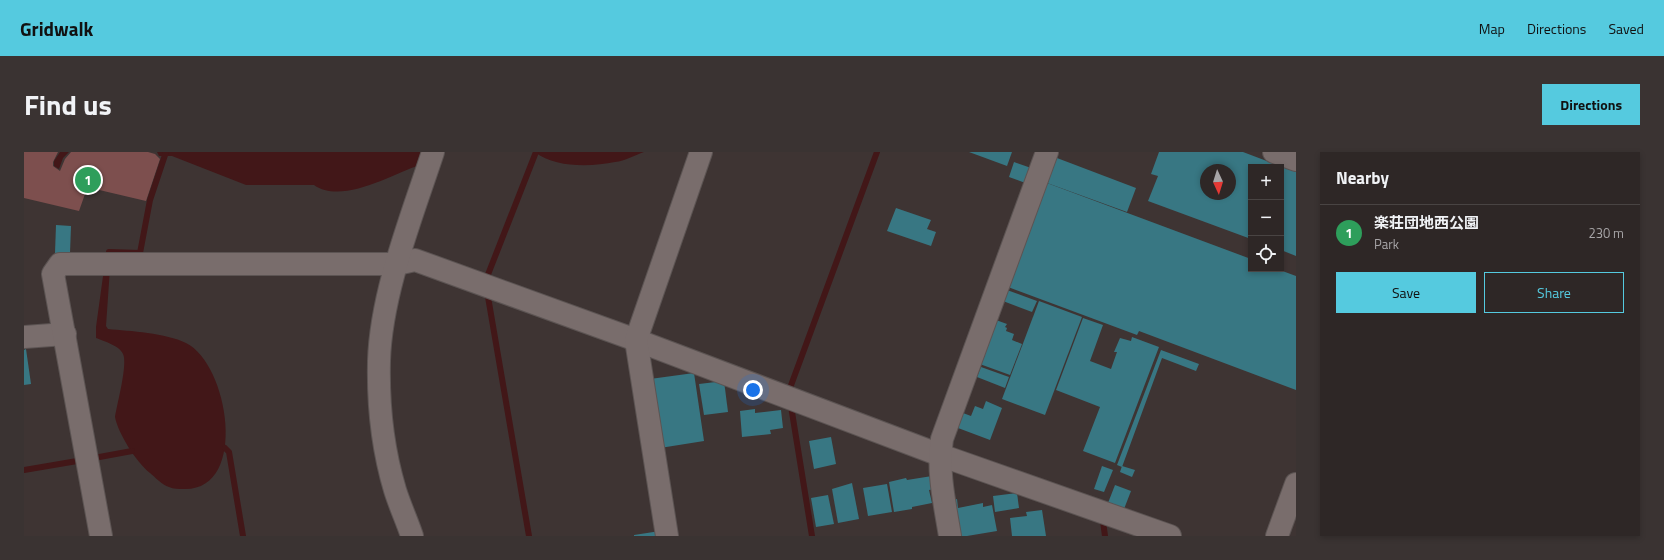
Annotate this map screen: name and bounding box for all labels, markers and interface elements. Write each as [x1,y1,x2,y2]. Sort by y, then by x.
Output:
text: Gridwalk [20,14,93,43]
text: Map [1479,18,1505,39]
text: Directions [1527,18,1586,39]
text: Saved [1608,18,1644,39]
text: Find us [24,83,112,126]
button: Directions [1542,84,1640,125]
north arrow [1200,164,1236,200]
map controls [1248,164,1284,272]
button: + [1248,164,1284,200]
pin: 1 [75,165,101,195]
text: Nearby [1336,165,1389,191]
button: − [1248,200,1284,236]
text: 楽荘団地西公園 [1374,211,1479,234]
text: 1 [1345,223,1353,243]
text: 230 m [1588,223,1624,243]
text: Park [1374,234,1399,254]
button: locate [1248,236,1284,272]
button: Save [1336,272,1476,313]
button: Share [1484,272,1624,313]
your location [743,380,763,400]

